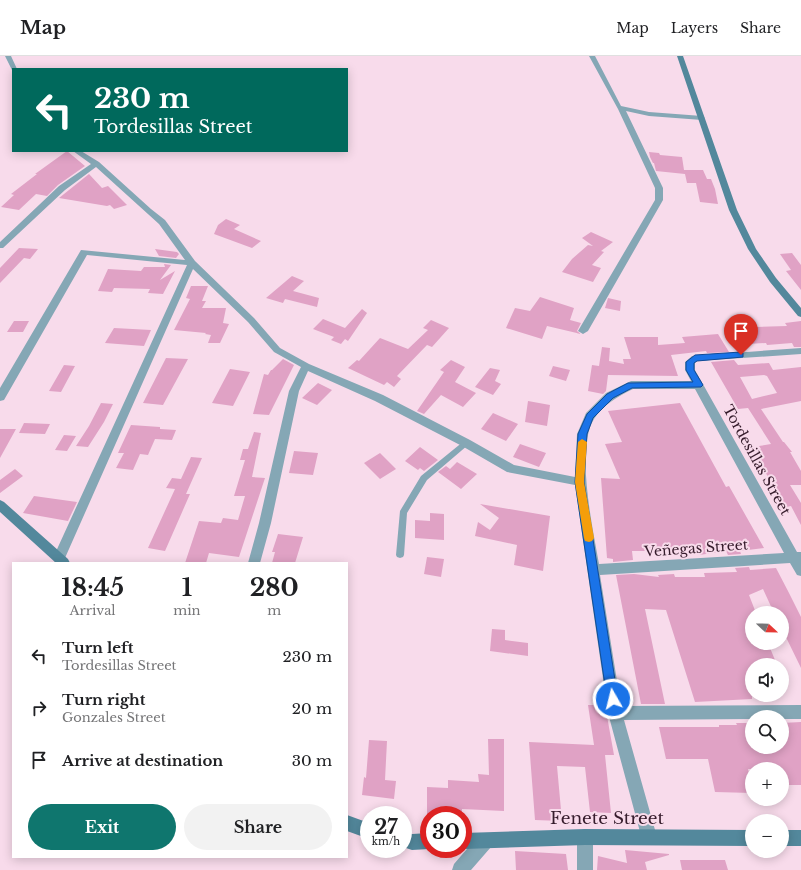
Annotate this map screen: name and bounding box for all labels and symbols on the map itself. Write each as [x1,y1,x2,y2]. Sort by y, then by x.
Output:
pin [724,314,758,355]
street label: Tordesillas Street [719,402,795,519]
street label: Veñegas Street [642,535,749,561]
north arrow [745,606,789,650]
position arrow [592,678,634,720]
speed limit sign: 30 [420,806,472,858]
street label: Fenete Street [550,808,665,829]

